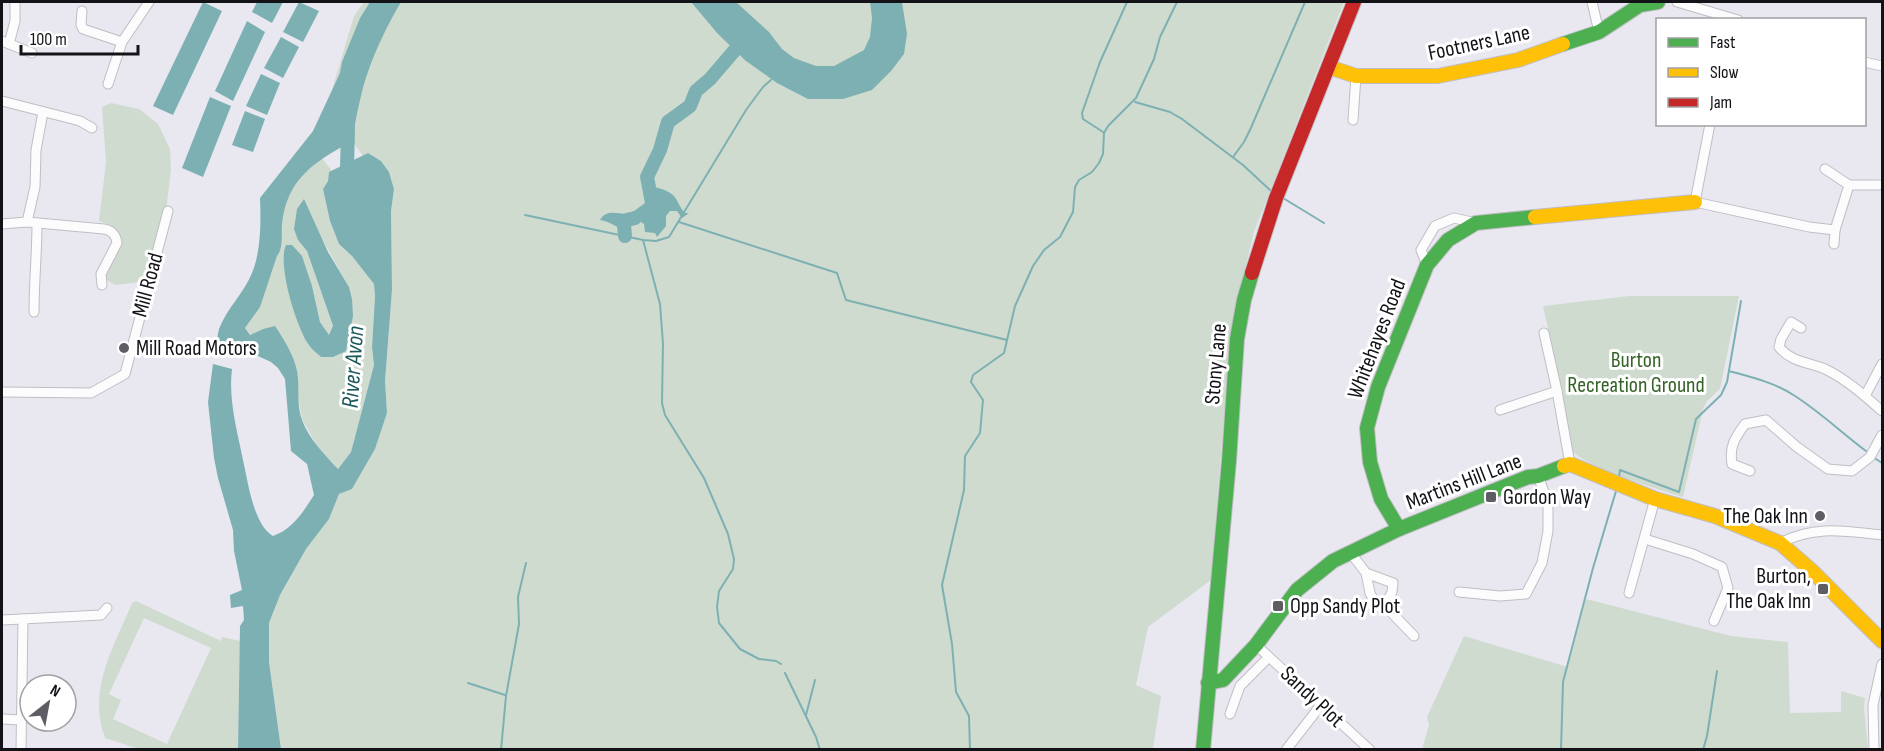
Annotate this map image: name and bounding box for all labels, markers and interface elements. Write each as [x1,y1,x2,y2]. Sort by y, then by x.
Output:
scale bar [21,18,138,56]
legend [1656,18,1866,126]
street label: Footners Lane [1426,19,1532,67]
text: 100 m [30,29,67,50]
text: Fast [1710,32,1736,53]
text: Slow [1710,62,1739,83]
text: Jam [1709,92,1732,113]
street label: Mill Road [126,250,170,320]
street label: Whitehayes Road [1342,275,1412,403]
street label: Stony Lane [1199,322,1233,406]
water label: River Avon [336,325,370,409]
place label: Mill Road Motors [136,335,257,362]
marker: Mill Road Motors [117,341,131,355]
park label: Burton Recreation Ground [1567,347,1705,399]
street label: Martins Hill Lane [1402,448,1526,516]
place label: Gordon Way [1503,484,1591,511]
marker: Gordon Way [1484,490,1498,504]
place label: The Oak Inn [1723,503,1808,530]
marker: The Oak Inn [1813,509,1827,523]
place label: Burton, The Oak Inn [1726,563,1811,615]
marker: Burton, The Oak Inn [1816,582,1830,596]
place label: Opp Sandy Plot [1290,593,1401,620]
marker: Opp Sandy Plot [1271,599,1285,613]
street label: Sandy Plot [1274,661,1350,734]
north arrow [18,673,78,733]
text: N [46,681,64,702]

